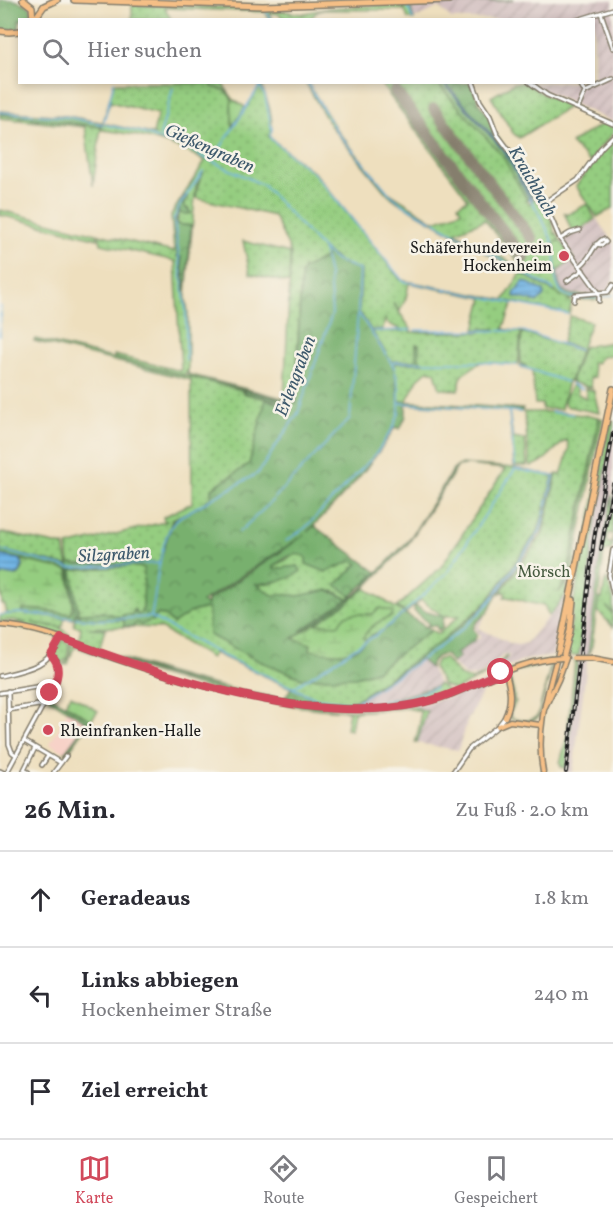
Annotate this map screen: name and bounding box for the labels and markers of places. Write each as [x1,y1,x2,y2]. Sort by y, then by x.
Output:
place label: Schäferhundeverein Hockenheim [410,238,552,278]
marker: Schäferhundeverein Hockenheim [557,249,571,263]
place label: Rheinfranken-Halle [60,721,201,743]
marker: Rheinfranken-Halle [41,723,55,737]

